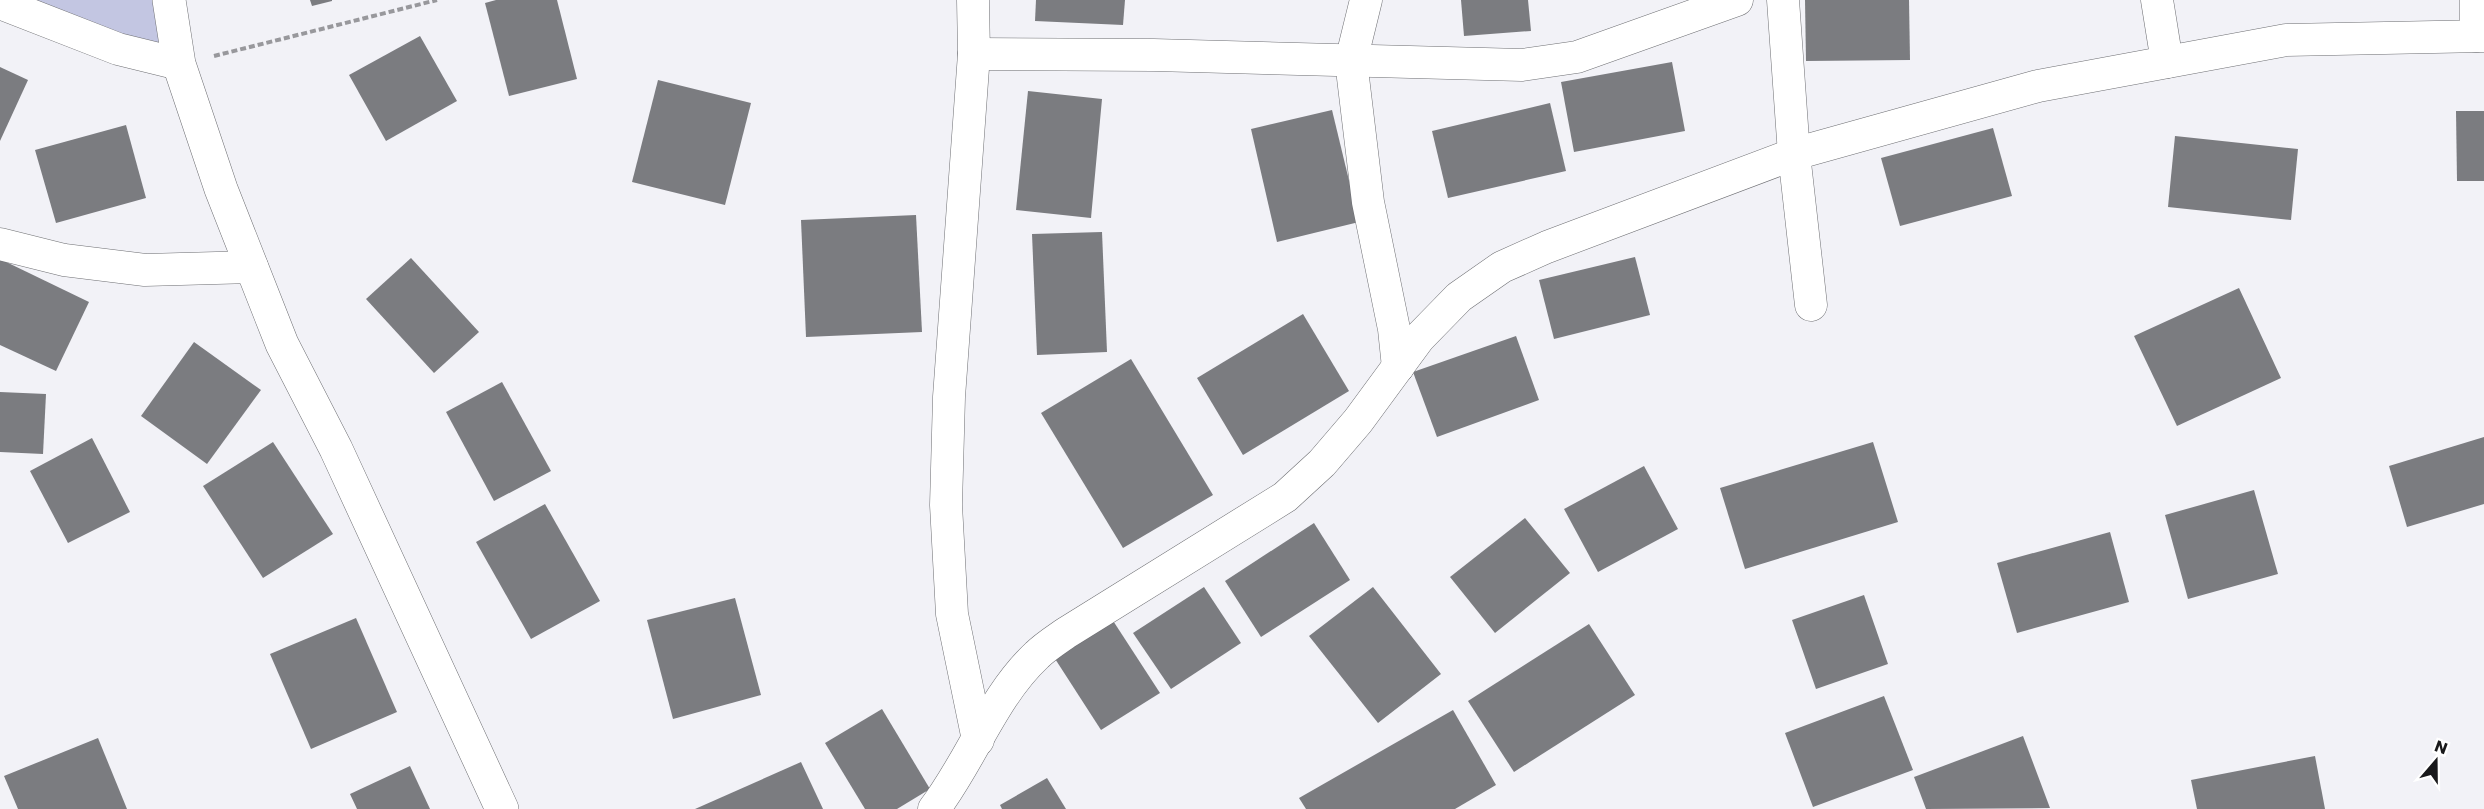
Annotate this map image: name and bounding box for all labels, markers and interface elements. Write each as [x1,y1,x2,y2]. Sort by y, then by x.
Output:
north arrow [2406,731,2466,791]
text: N [2431,735,2451,760]

